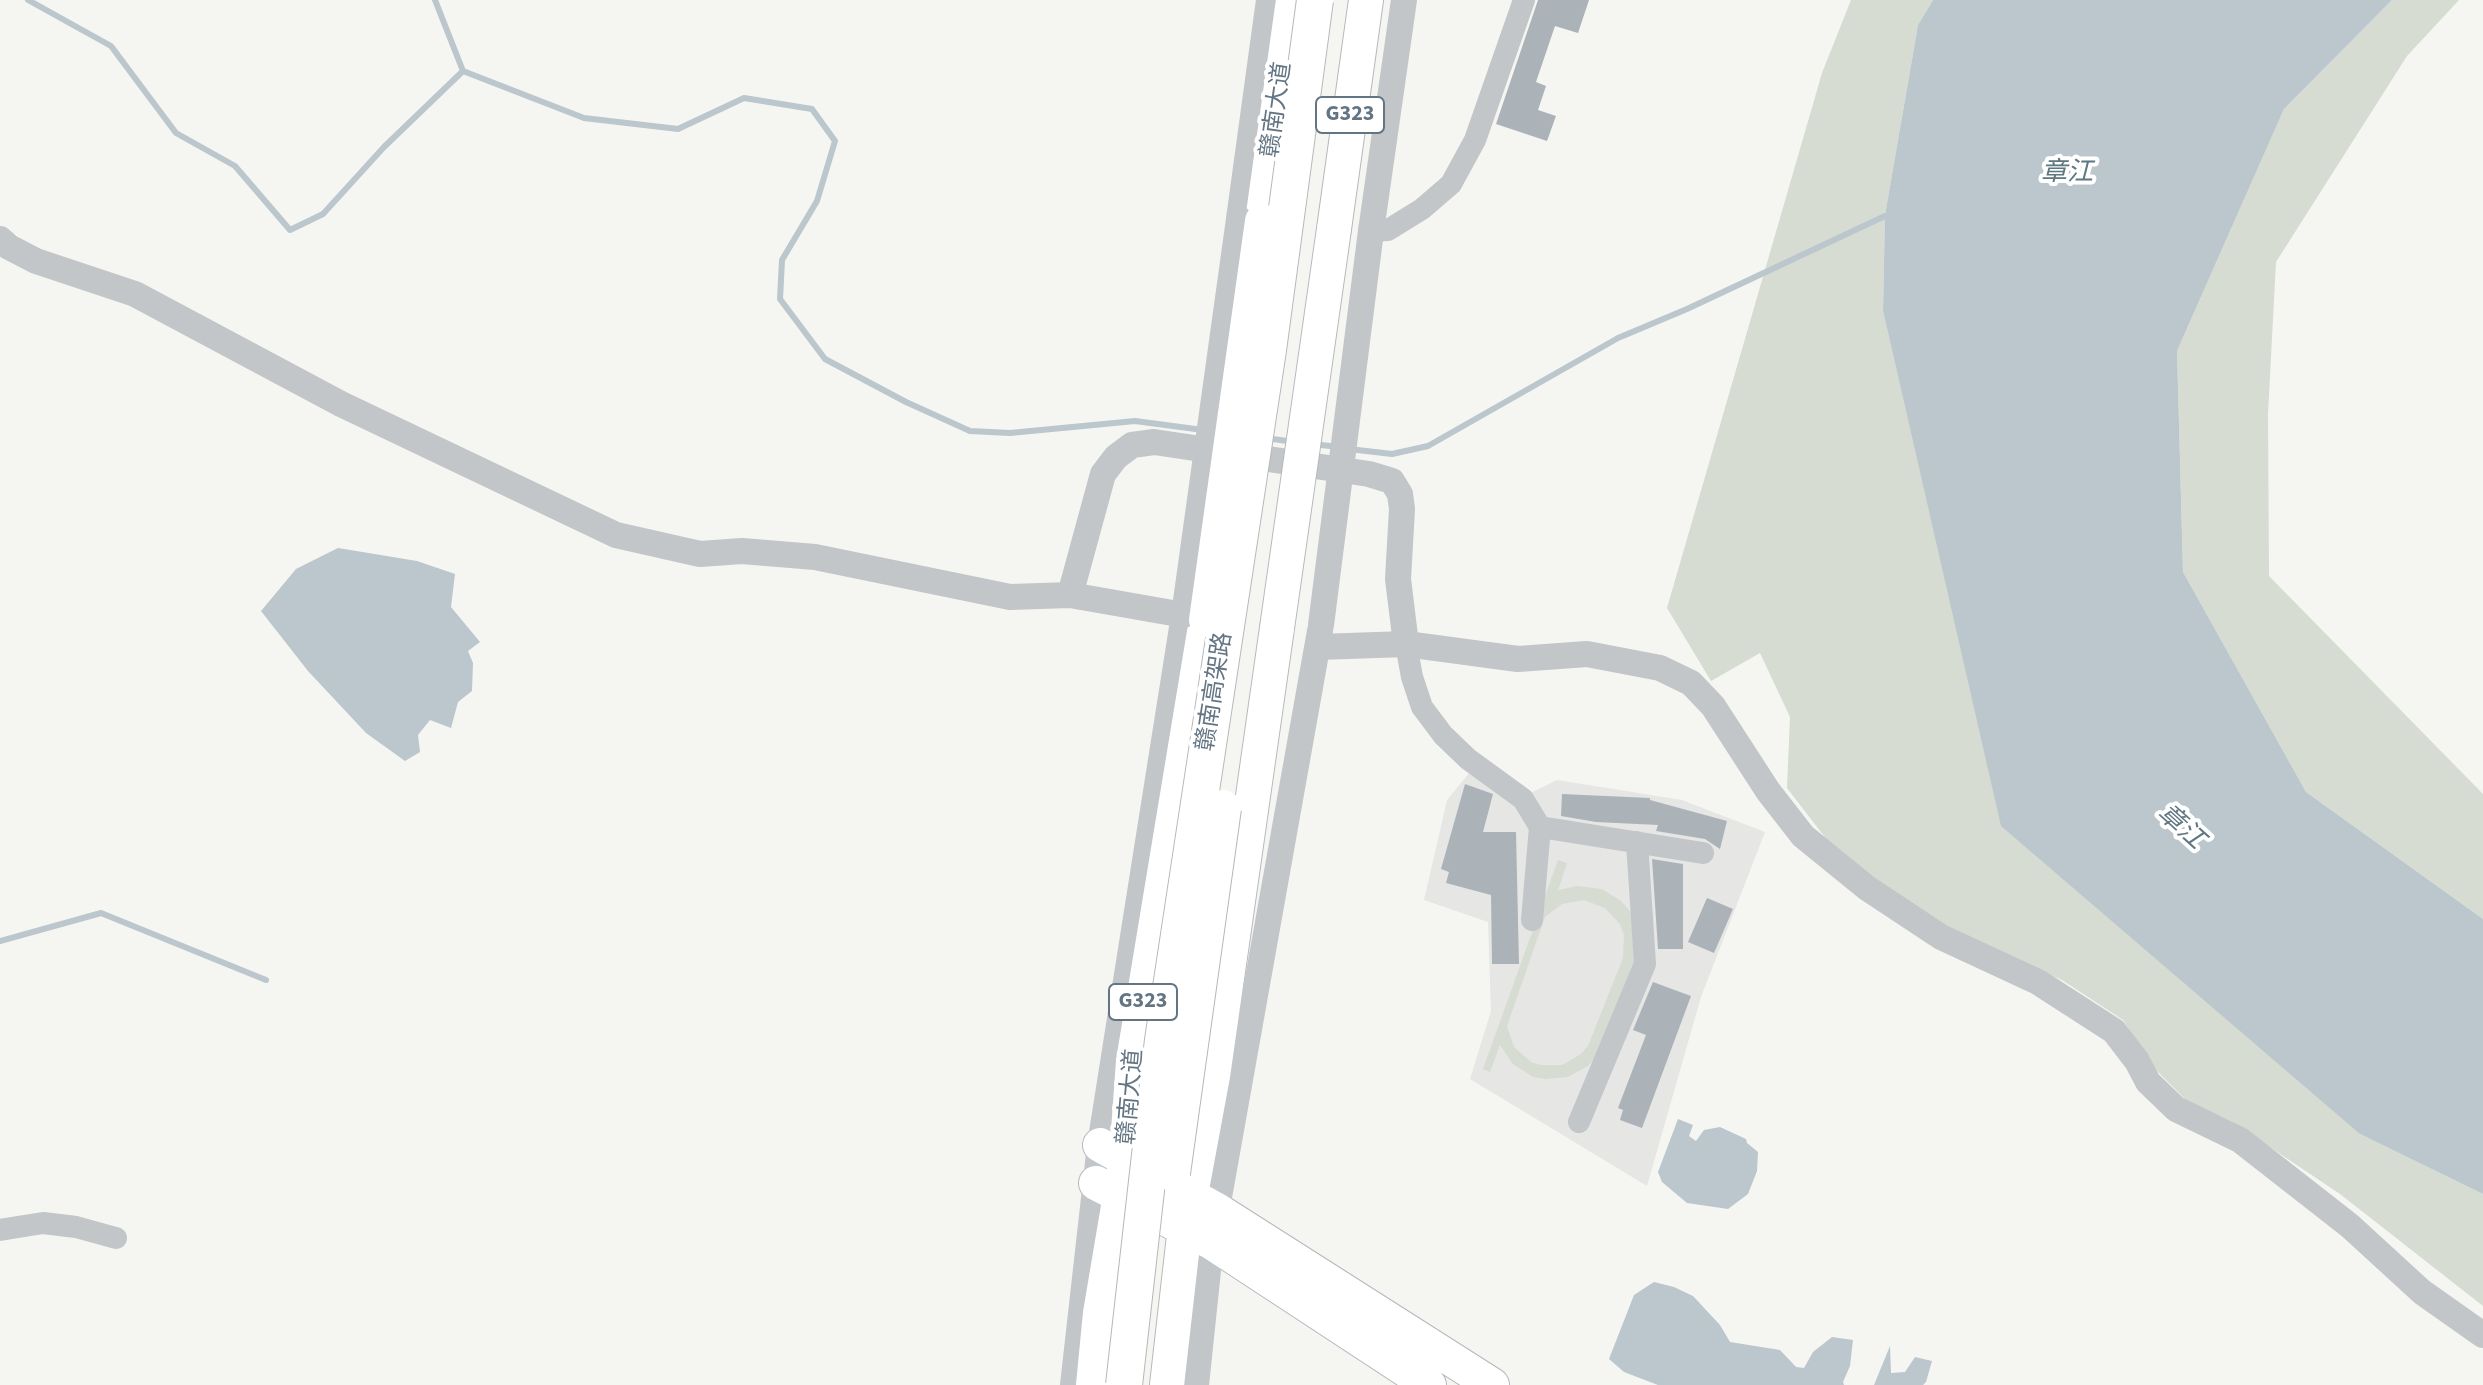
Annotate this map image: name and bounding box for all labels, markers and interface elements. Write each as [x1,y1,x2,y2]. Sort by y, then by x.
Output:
street label: 赣南大道 [1257,60,1299,160]
road number: G323 [1316,97,1384,133]
water label: 章江 [2041,158,2093,190]
street label: 赣南高架路 [1192,630,1240,754]
water label: 章江 [2150,799,2210,857]
road number: G323 [1109,984,1177,1020]
street label: 赣南大道 [1113,1048,1151,1146]

